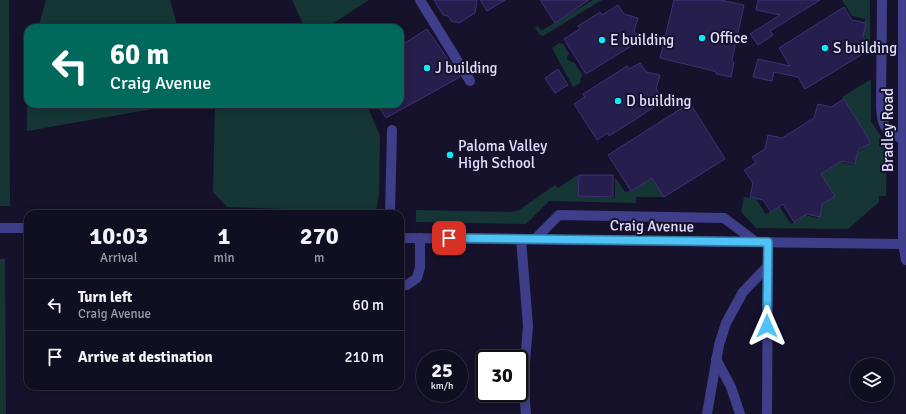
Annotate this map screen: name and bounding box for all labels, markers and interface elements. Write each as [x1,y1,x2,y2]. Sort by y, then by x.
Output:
place label: Office [710,29,748,47]
place label: E building [610,31,674,49]
marker: Office [697,33,707,43]
marker: E building [597,35,607,45]
text: 60 m [110,38,169,72]
place label: S building [833,39,897,57]
icon: left [44,40,96,92]
marker: S building [820,43,830,53]
place label: J building [435,59,498,77]
marker: J building [422,63,432,73]
text: Craig Avenue [110,72,211,94]
street label: Bradley Road [879,88,897,172]
place label: D building [626,92,692,110]
marker: D building [613,96,623,106]
place label: Paloma Valley High School [458,137,547,172]
marker: Paloma Valley High School [445,150,455,160]
street label: Craig Avenue [610,216,694,236]
text: 10:03 [89,221,148,251]
text: 1 [218,221,230,251]
text: 270 [300,221,339,251]
pin [432,221,466,255]
icon: arrive [438,227,460,249]
text: Arrival [100,250,137,266]
text: min [214,250,235,266]
text: m [314,250,324,266]
text: Turn left [78,288,132,306]
icon: left [44,294,66,316]
text: 60 m [353,296,384,314]
position arrow [746,305,788,347]
text: Craig Avenue [78,306,151,322]
icon: arrive [44,346,66,368]
text: Arrive at destination [78,348,213,366]
text: 210 m [344,348,384,366]
speed limit sign: 30 [476,350,528,402]
text: 25 [431,358,453,383]
map controls [850,358,894,402]
button: layers [850,358,894,402]
text: km/h [431,380,453,392]

